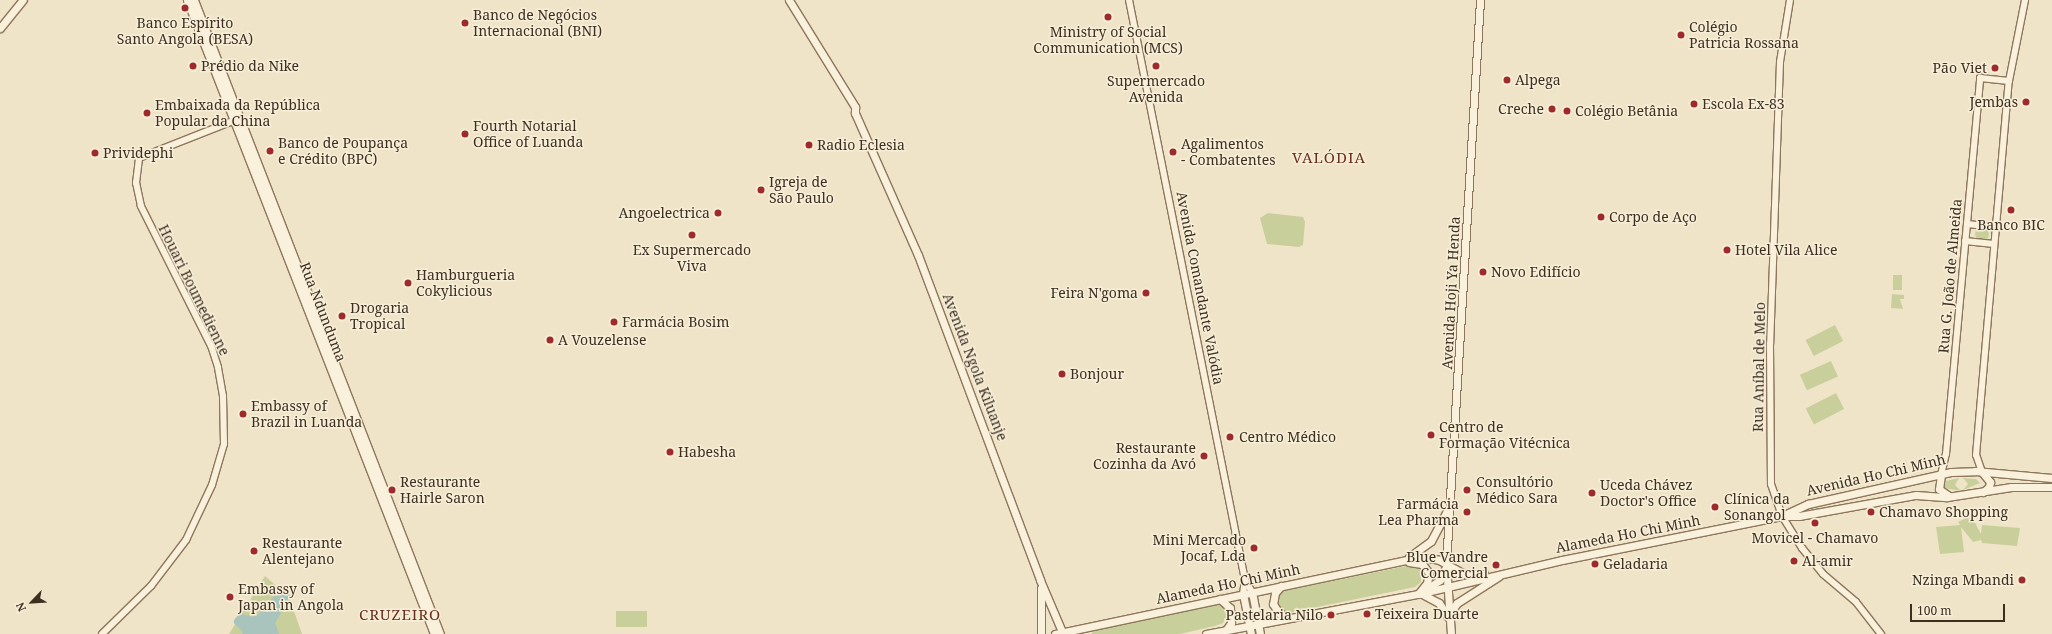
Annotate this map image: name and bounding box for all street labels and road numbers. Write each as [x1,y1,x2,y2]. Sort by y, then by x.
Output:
street label: Avenida Comandante Valódia [1173,190,1227,386]
street label: Rua G. João de Almeida [1935,198,1965,354]
street label: Avenida Hoji Ya Henda [1439,216,1463,370]
street label: Houari Boumedienne [155,222,233,358]
street label: Rua Ndunduma [296,260,350,364]
street label: Avenida Ngola Kiluanje [939,291,1011,443]
street label: Rua Aníbal de Melo [1749,302,1769,432]
street label: Avenida Ho Chi Minh [1805,451,1947,499]
street label: Alameda Ho Chi Minh [1554,512,1702,556]
street label: Alameda Ho Chi Minh [1154,561,1302,607]

